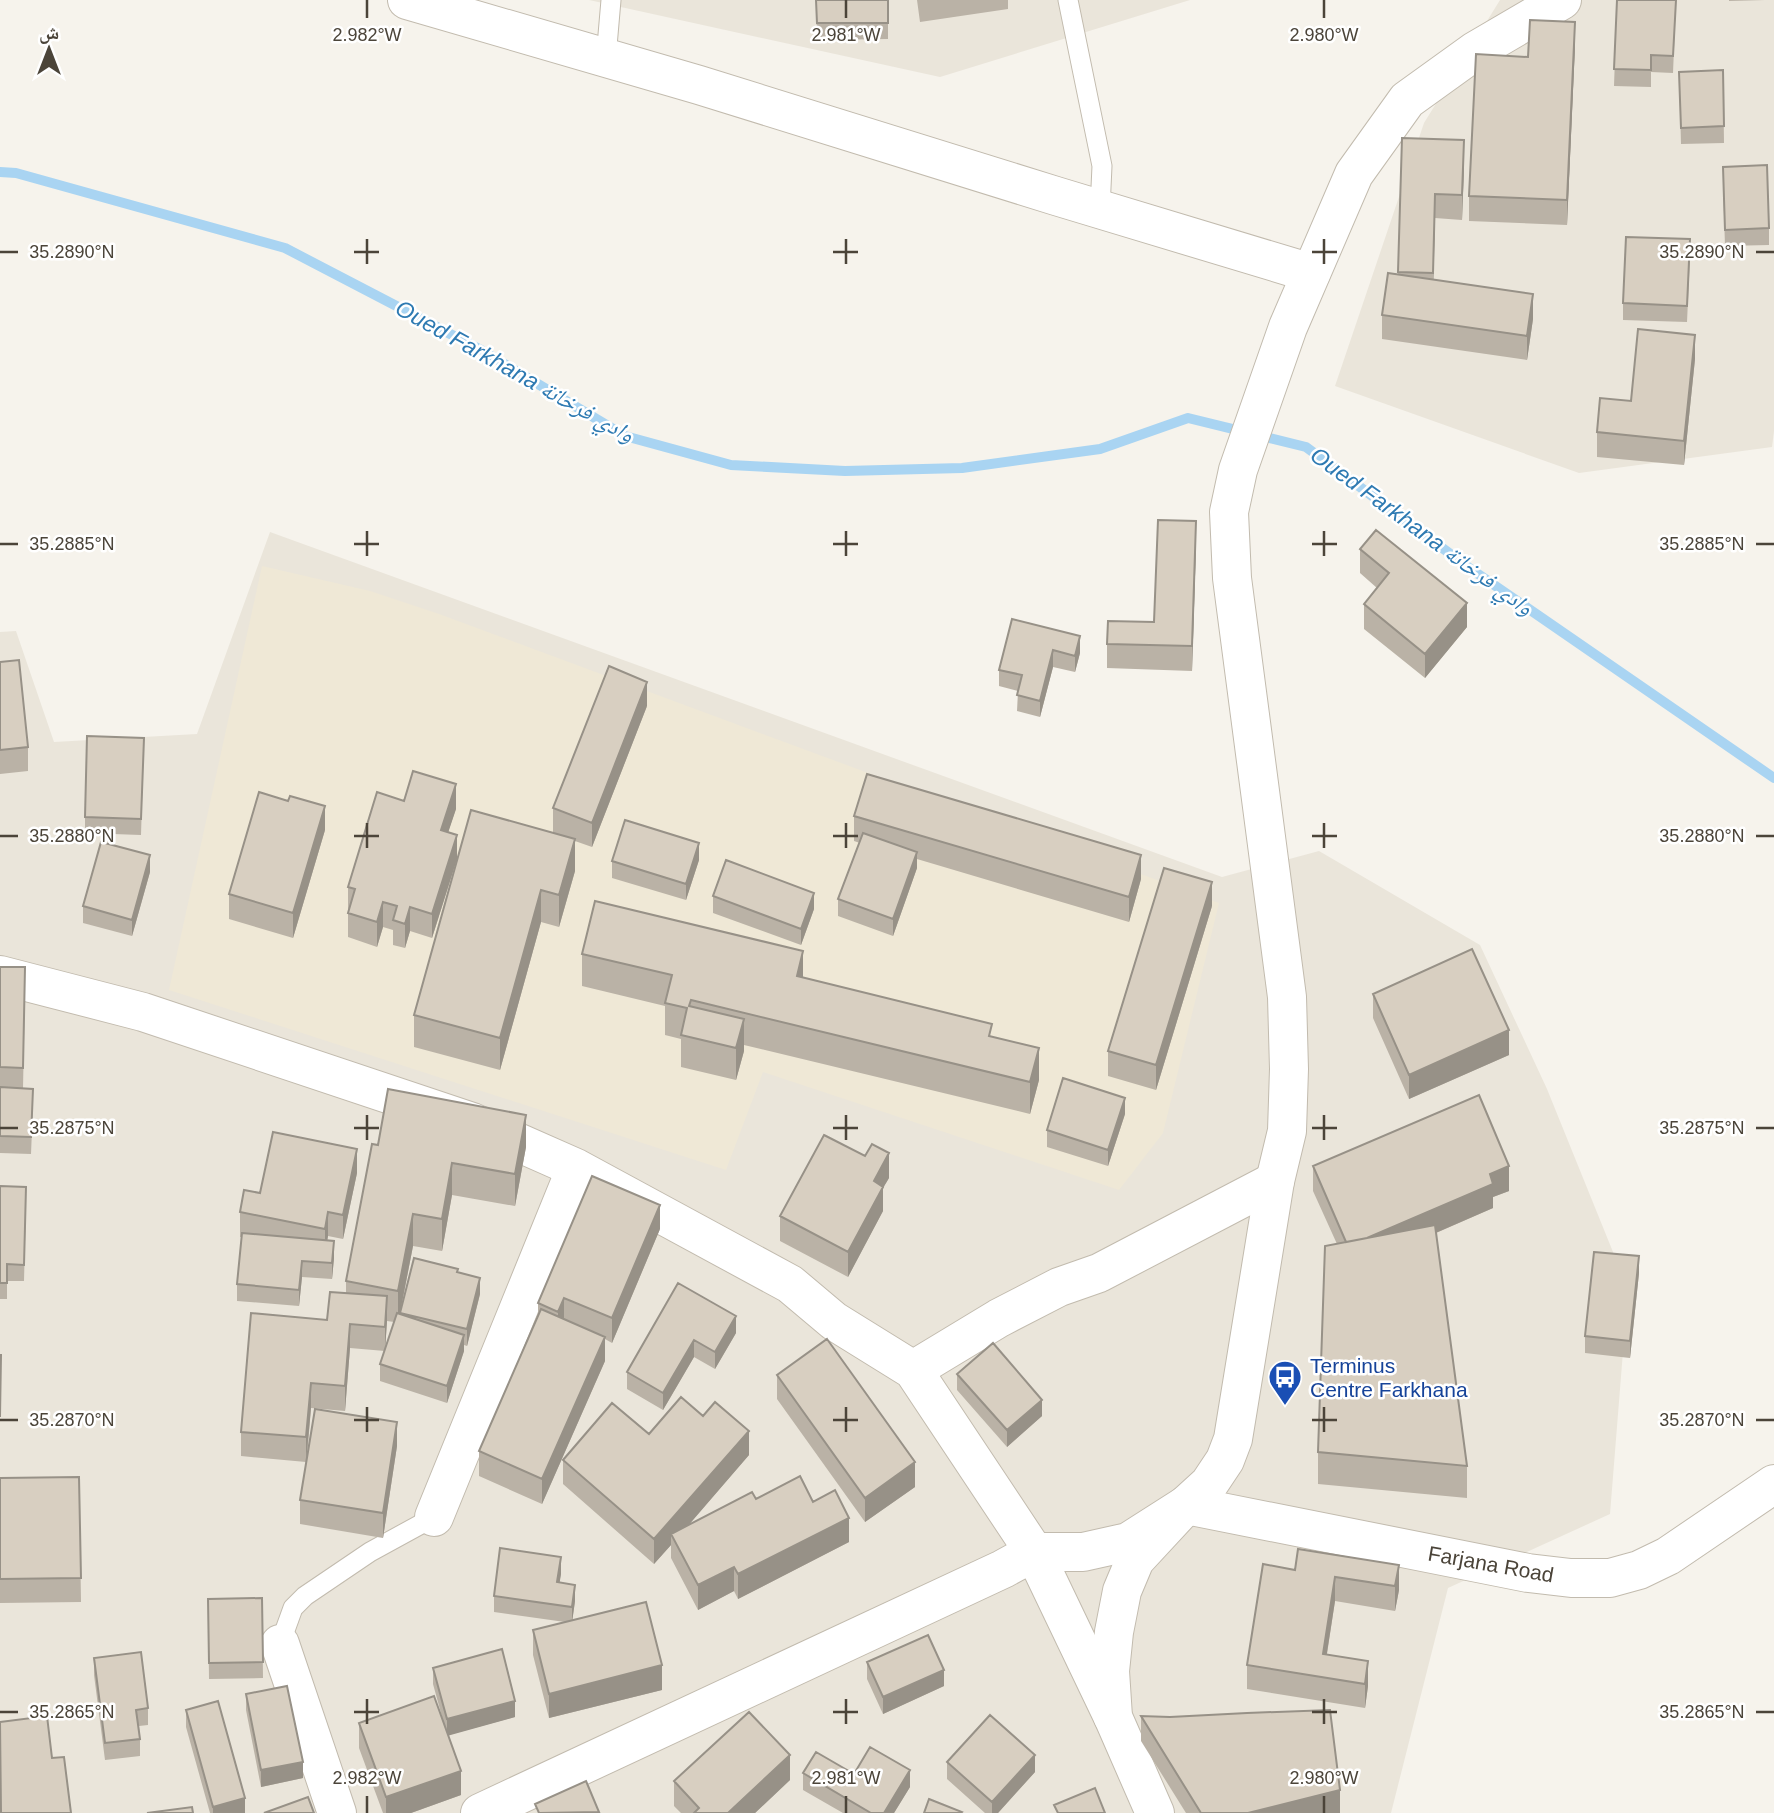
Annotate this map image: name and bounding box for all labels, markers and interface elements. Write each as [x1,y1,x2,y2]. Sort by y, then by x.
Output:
north arrow [14,14,84,84]
text: ش [39,22,59,44]
text: 2.982°W [332,25,402,45]
text: 2.981°W [811,25,881,45]
text: 2.980°W [1289,25,1359,45]
text: 35.2890°N [29,242,115,262]
text: 35.2890°N [1659,242,1745,262]
water label: Oued Farkhana وادي فرخانة [388,294,639,453]
water label: Oued Farkhana وادي فرخانة [1302,442,1539,625]
text: 35.2885°N [29,534,115,554]
text: 35.2885°N [1659,534,1745,554]
text: 35.2880°N [29,826,115,846]
text: 35.2880°N [1659,826,1745,846]
text: 35.2875°N [29,1118,115,1138]
text: 35.2875°N [1659,1118,1745,1138]
place label: Terminus Centre Farkhana [1310,1354,1468,1401]
bus stop icon: Terminus Centre Farkhana [1266,1358,1304,1407]
text: 35.2870°N [29,1410,115,1430]
text: 35.2870°N [1659,1410,1745,1430]
street label: Farjana Road [1426,1542,1556,1586]
text: 35.2865°N [29,1702,115,1722]
text: 35.2865°N [1659,1702,1745,1722]
text: 2.982°W [332,1768,402,1788]
text: 2.981°W [811,1768,881,1788]
text: 2.980°W [1289,1768,1359,1788]

